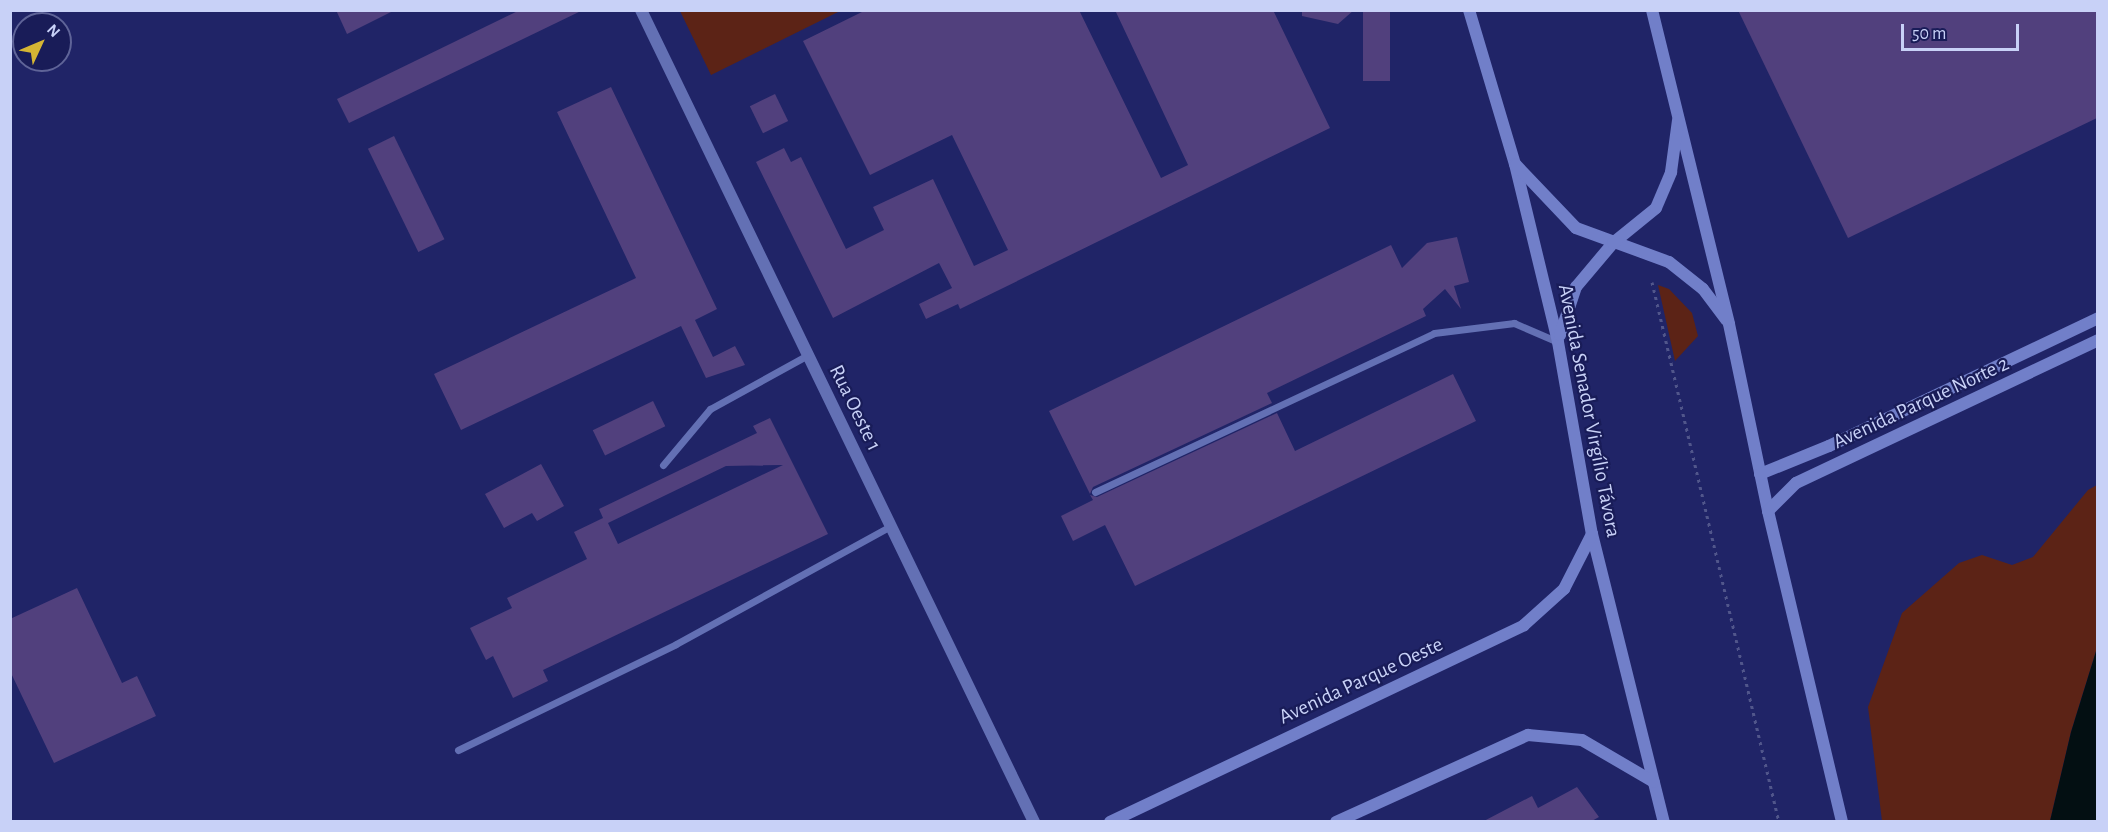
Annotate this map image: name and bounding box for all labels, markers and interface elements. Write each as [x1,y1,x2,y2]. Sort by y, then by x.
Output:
north arrow [12,12,72,72]
scale bar [1904,12,2022,50]
text: N [44,21,63,40]
text: 50 m [1912,25,1946,43]
street label: Avenida Senador Virgílio Távora [1552,282,1626,540]
street label: Avenida Parque Norte 2 [1829,351,2013,455]
street label: Rua Oeste 1 [823,361,887,455]
street label: Avenida Parque Oeste [1275,632,1447,730]

